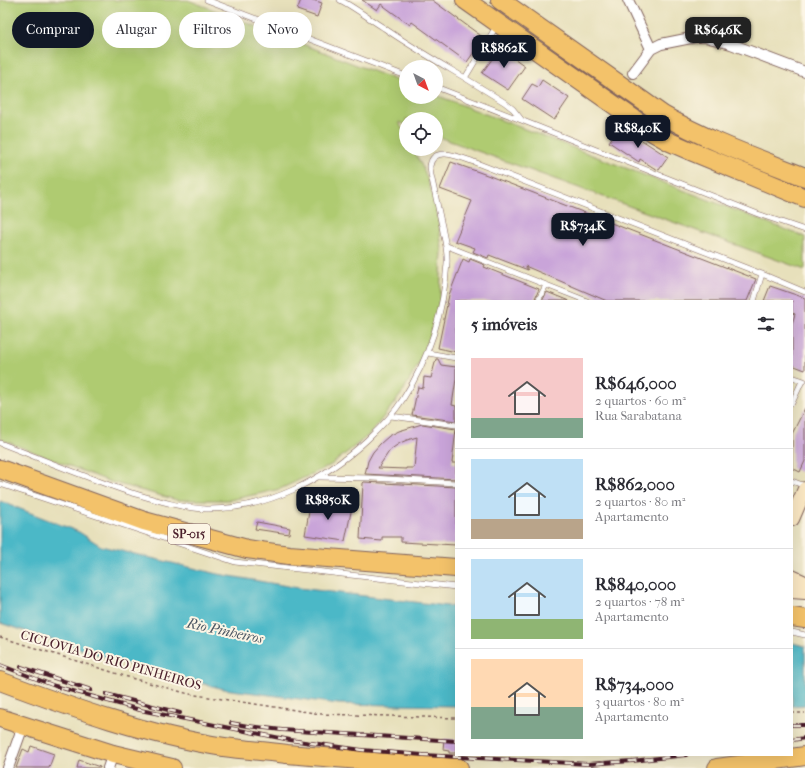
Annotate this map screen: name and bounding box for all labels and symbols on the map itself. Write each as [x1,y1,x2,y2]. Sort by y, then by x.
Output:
pin: R$646K [685,17,751,51]
pin: R$862K [471,35,537,69]
north arrow [399,60,443,104]
pin: R$840K [605,115,671,149]
pin: R$734K [550,213,616,247]
pin: R$850K [295,487,361,521]
road number: SP-015 [168,524,210,544]
water label: Rio Pinheiros [184,614,265,647]
street label: CICLOVIA DO RIO PINHEIROS [19,627,203,693]

